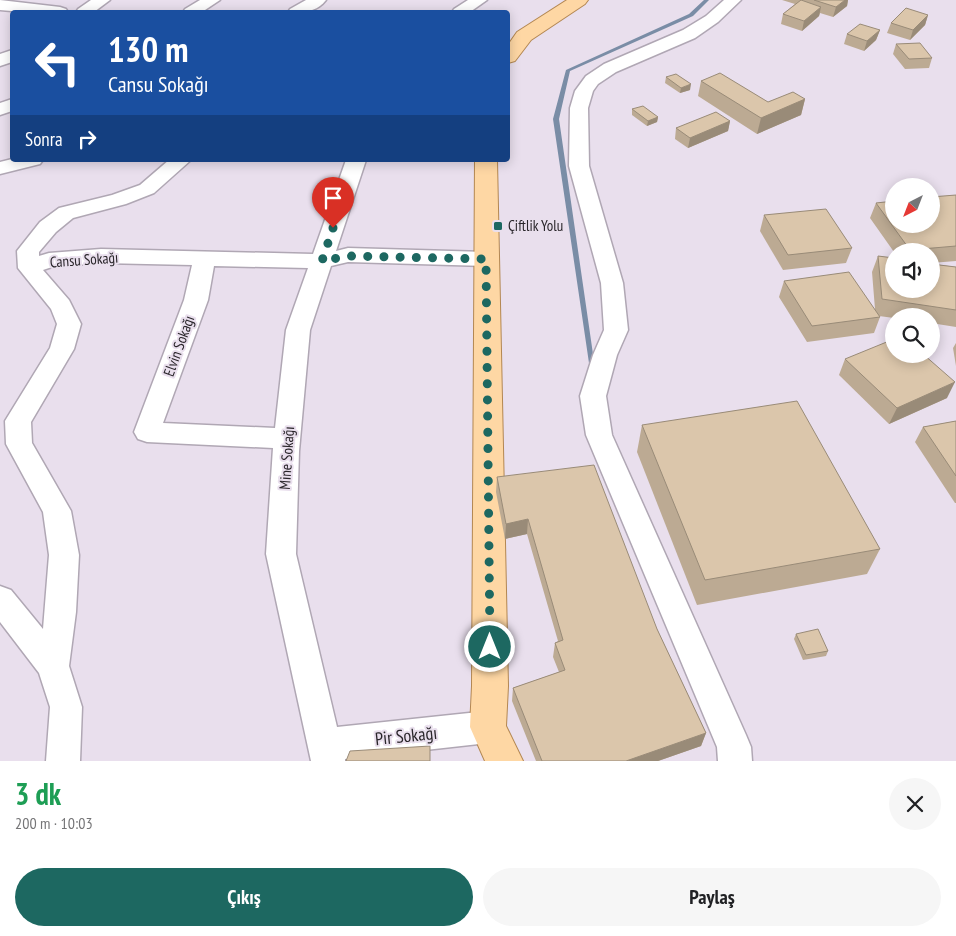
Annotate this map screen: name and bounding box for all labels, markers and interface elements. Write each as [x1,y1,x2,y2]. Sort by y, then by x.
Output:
text: 130 m [108,26,189,72]
icon: left [25,30,90,95]
text: Cansu Sokağı [108,70,208,98]
icon: right [73,125,101,153]
text: Sonra [25,127,63,151]
pin [312,177,354,228]
north arrow [885,178,940,232]
map controls [885,178,940,363]
icon: arrive [319,184,347,212]
place label: Çiftlik Yolu [508,216,563,235]
marker: Çiftlik Yolu [492,220,504,232]
button: sound [885,243,940,298]
street label: Cansu Sokağı [49,248,119,271]
button: search [885,308,940,363]
street label: Elvin Sokağı [159,313,198,379]
street label: Mine Sokağı [275,426,298,490]
position arrow [463,620,515,672]
street label: Pir Sokağı [374,721,438,750]
text: 3 dk [15,774,61,813]
button: close [889,778,941,830]
text: 200 m · 10:03 [15,813,93,833]
button: Çıkış [15,868,473,926]
button: Paylaş [483,868,941,926]

